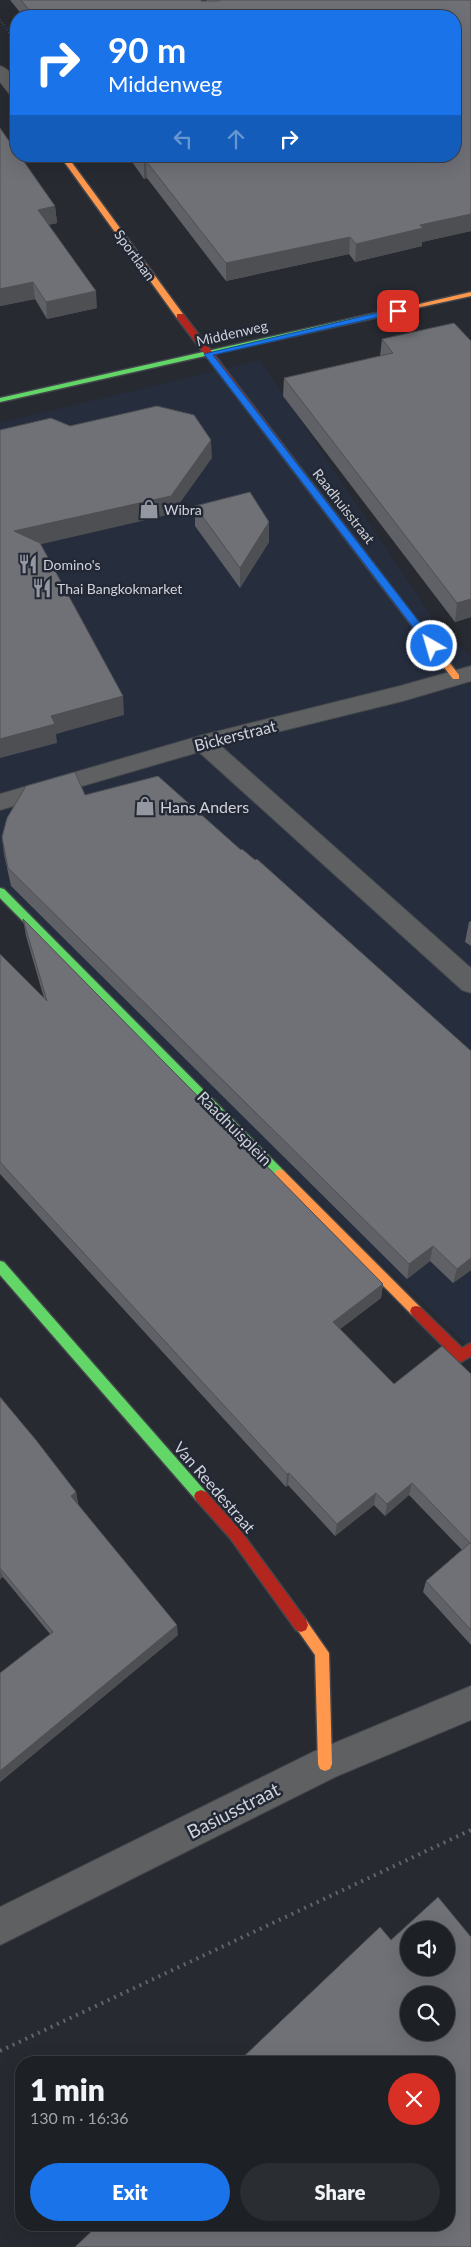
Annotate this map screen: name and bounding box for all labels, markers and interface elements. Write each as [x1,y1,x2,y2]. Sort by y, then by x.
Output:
text: 90 m [108,28,186,70]
icon: right [25,30,90,95]
text: Middenweg [108,70,222,97]
icon: left [169,125,197,153]
icon: ahead [222,125,250,153]
icon: right [275,125,303,153]
street label: Sportlaan [111,226,159,284]
pin [377,290,419,332]
icon: arrive [384,297,412,325]
street label: Middenweg [195,317,269,349]
street label: Raadhuisstraat [309,465,379,547]
shop icon: Wibra [138,498,160,520]
place label: Wibra [164,501,202,518]
restaurant icon: Domino's [17,553,39,575]
place label: Domino's [43,556,101,573]
restaurant icon: Thai Bangkokmarket [31,577,53,599]
place label: Thai Bangkokmarket [57,580,182,597]
position arrow [405,619,457,671]
street label: Bickerstraat [192,716,278,754]
shop icon: Hans Anders [134,795,156,817]
place label: Hans Anders [160,797,249,816]
street label: Raadhuisplein [194,1087,276,1169]
street label: Van Reedestraat [170,1438,260,1537]
street label: Basiusstraat [183,1777,283,1843]
map controls [400,1921,455,2041]
button: sound [400,1921,455,1976]
button: search [400,1986,455,2041]
text: 1 min [30,2071,105,2107]
button: close [388,2073,440,2125]
text: 130 m · 16:36 [30,2108,129,2127]
button: Exit [30,2163,230,2221]
button: Share [240,2163,440,2221]

